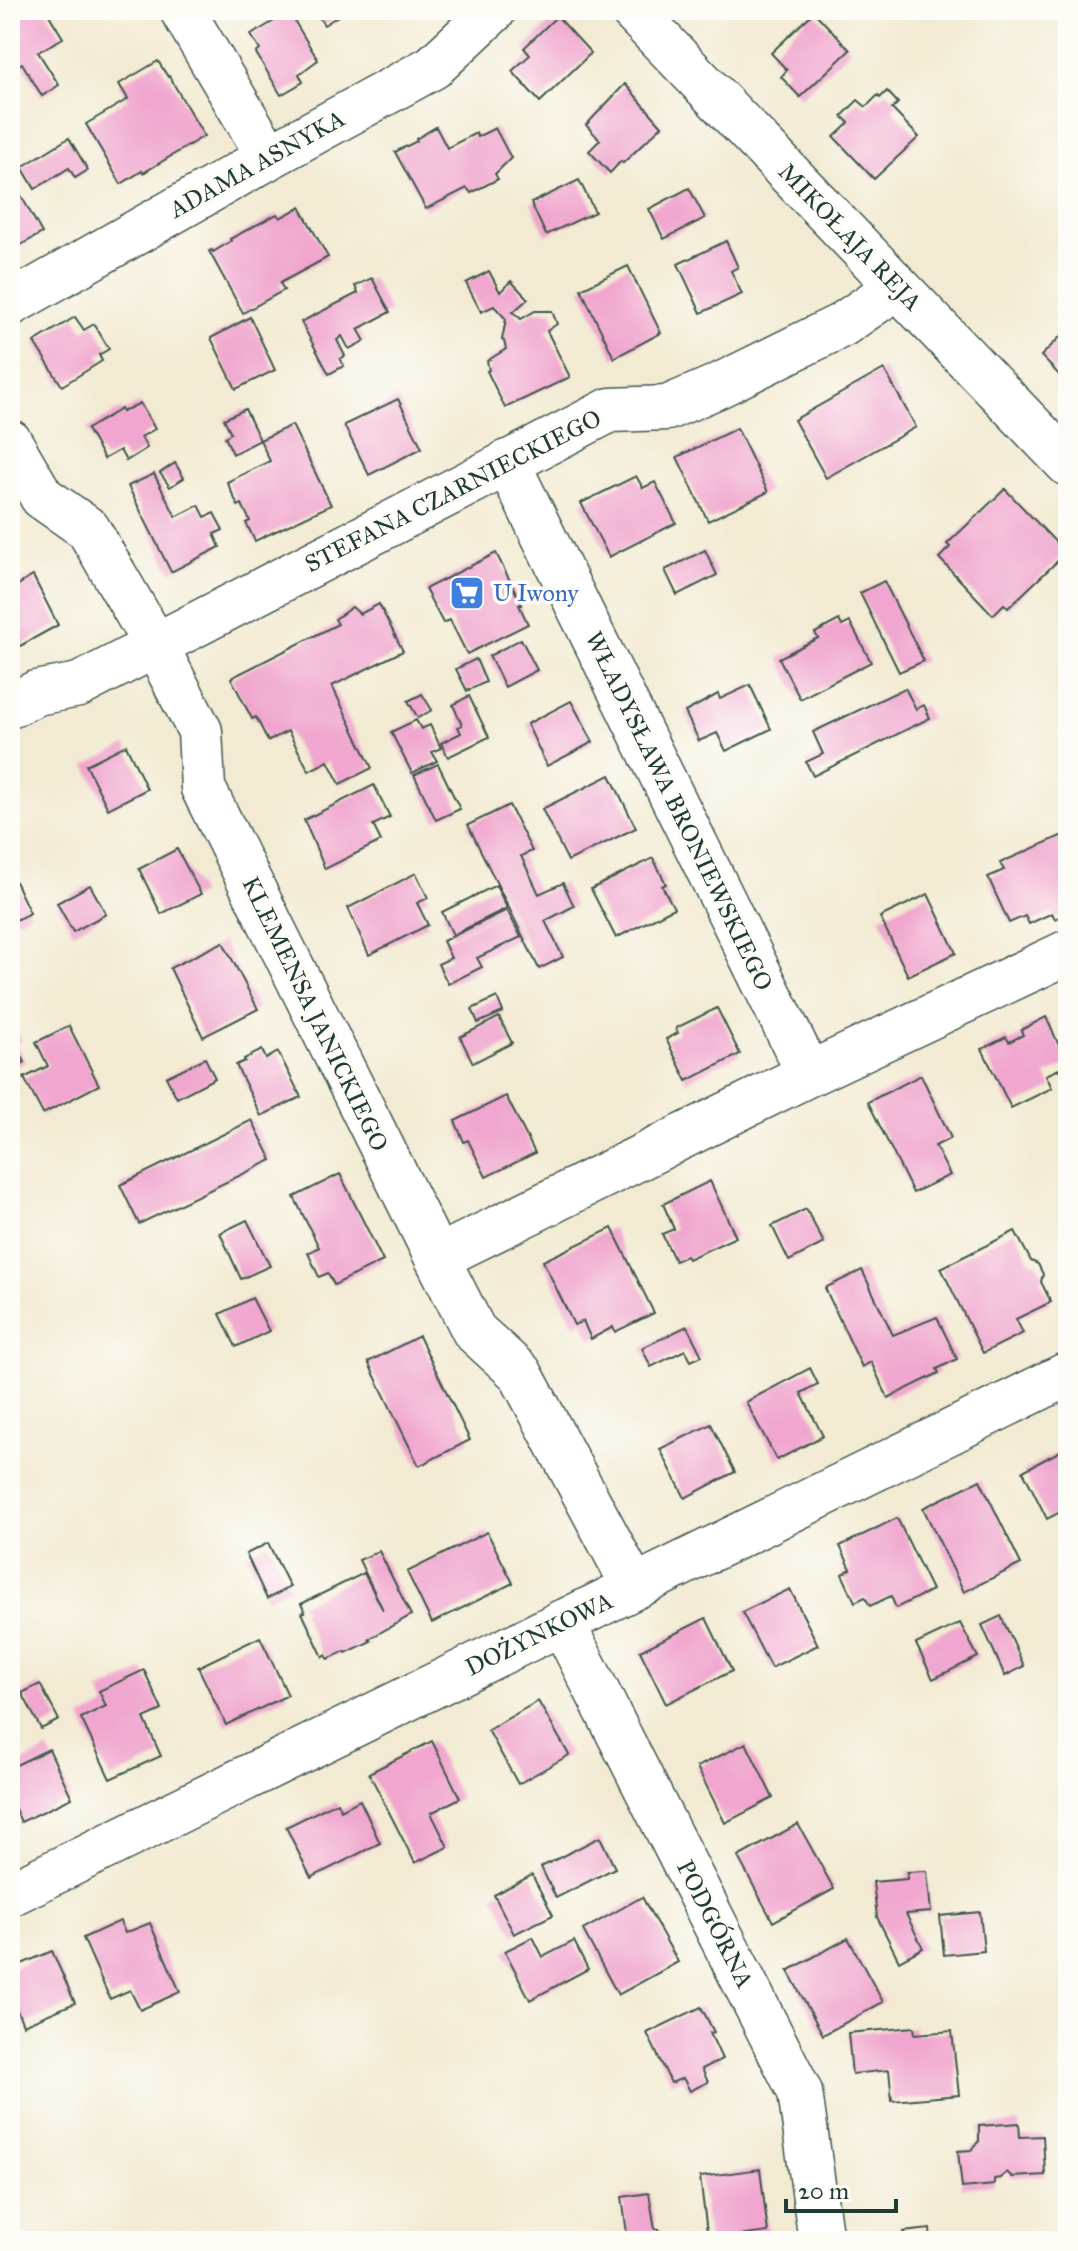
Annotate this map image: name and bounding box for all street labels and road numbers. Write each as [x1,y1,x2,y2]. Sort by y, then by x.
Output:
street label: ADAMA ASNYKA [163,103,350,225]
street label: MIKOŁAJA REJA [772,157,928,317]
street label: STEFANA CZARNIECKIEGO [300,403,606,579]
street label: WŁADYSŁAWA BRONIEWSKIEGO [579,627,779,995]
street label: KLEMENSA JANICKIEGO [235,872,395,1156]
street label: DOŻYNKOWA [460,1585,618,1683]
street label: PODGÓRNA [670,1855,760,1993]

